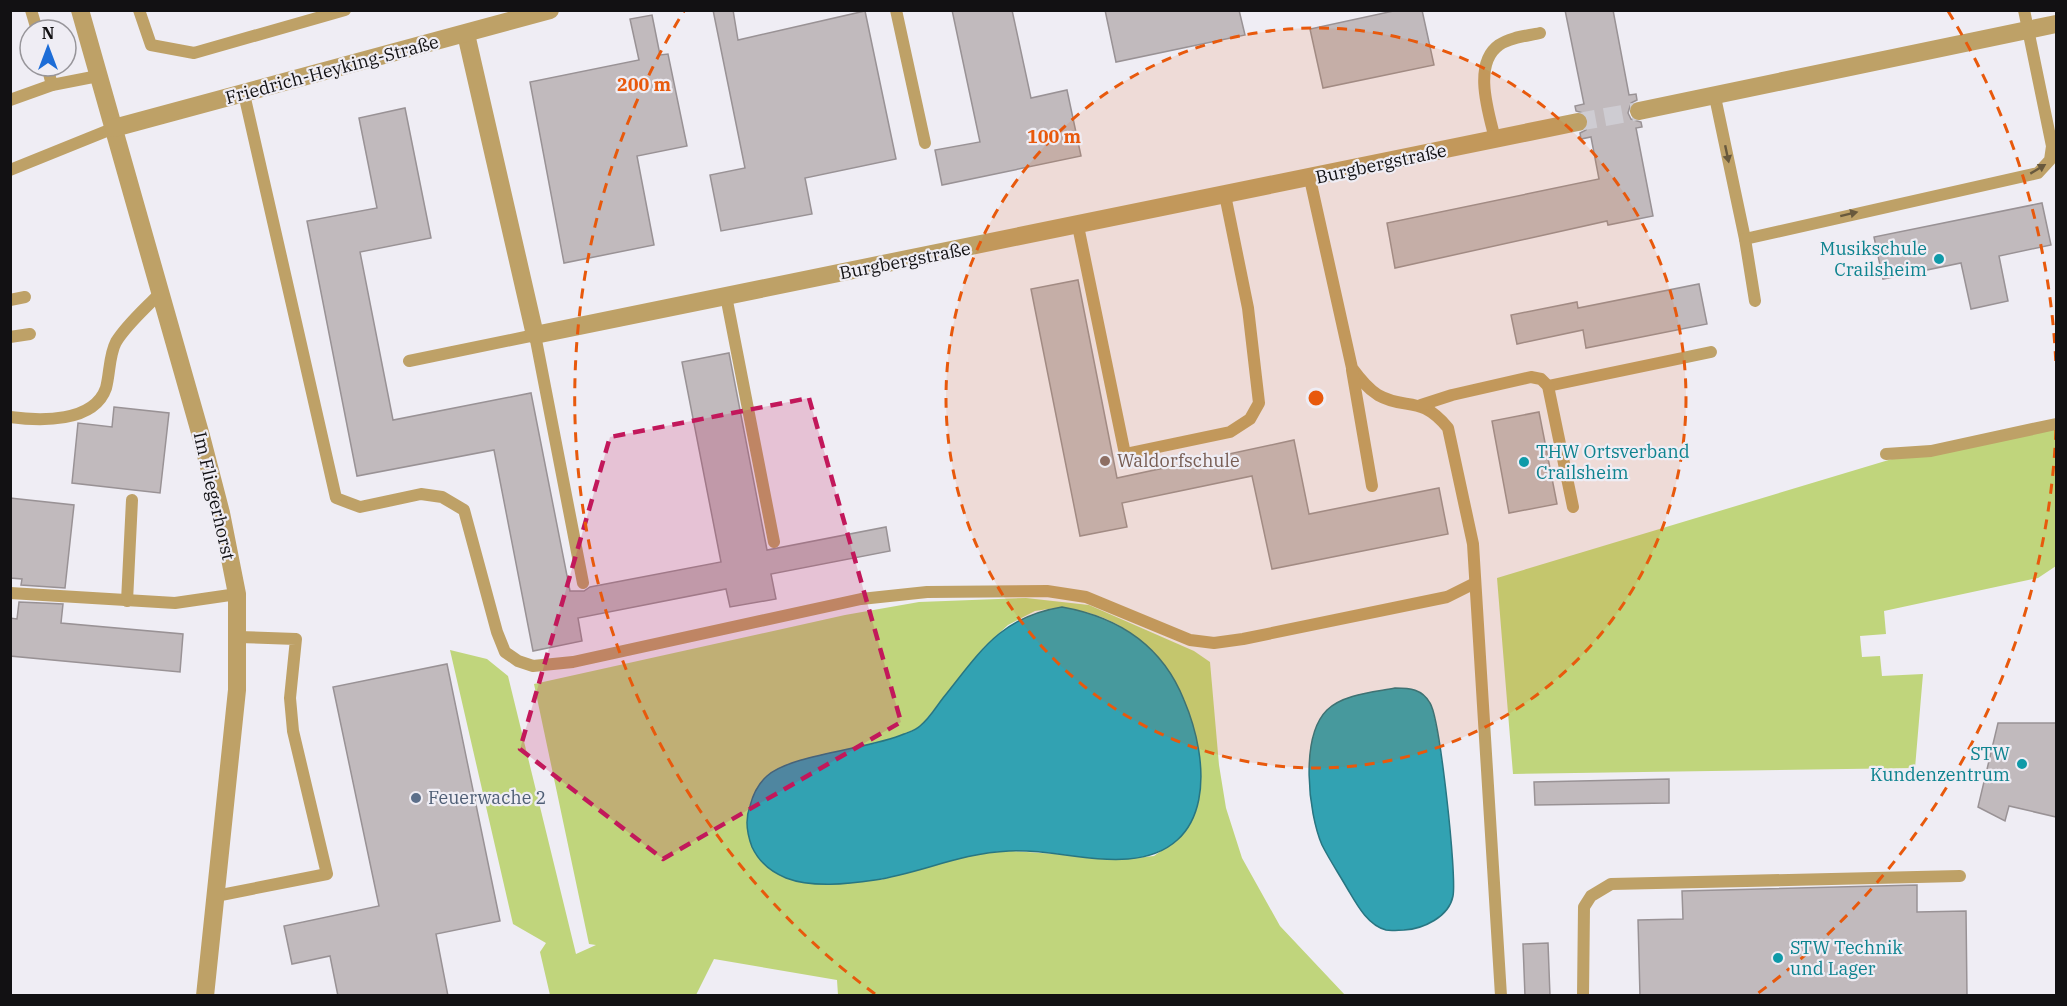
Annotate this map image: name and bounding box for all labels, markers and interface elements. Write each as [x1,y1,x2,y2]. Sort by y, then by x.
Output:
north arrow [18,18,78,78]
text: N [42,23,54,43]
street label: Friedrich-Heyking-Straße [223,30,441,109]
text: 200 m [617,73,672,96]
text: 100 m [1027,125,1082,148]
street label: Burgbergstraße [1313,138,1448,189]
one-way arrow [1722,145,1732,163]
one-way arrow [2030,164,2047,175]
one-way arrow [1840,208,1859,218]
street label: Burgbergstraße [837,237,972,285]
place label: Musikschule Crailsheim [1820,237,1927,281]
marker: Musikschule Crailsheim [1932,252,1946,266]
centre of rings [1306,388,1326,408]
street label: Im Fliegerhorst [189,429,240,562]
place label: THW Ortsverband Crailsheim [1536,440,1690,484]
place label: Waldorfschule [1117,449,1240,472]
marker: Waldorfschule [1098,454,1112,468]
marker: THW Ortsverband Crailsheim [1517,455,1531,469]
place label: STW Kundenzentrum [1870,742,2011,786]
marker: STW Kundenzentrum [2015,757,2029,771]
place label: Feuerwache 2 [428,786,546,809]
marker: Feuerwache 2 [409,791,423,805]
place label: STW Technik und Lager [1790,936,1903,980]
marker: STW Technik und Lager [1771,951,1785,965]

